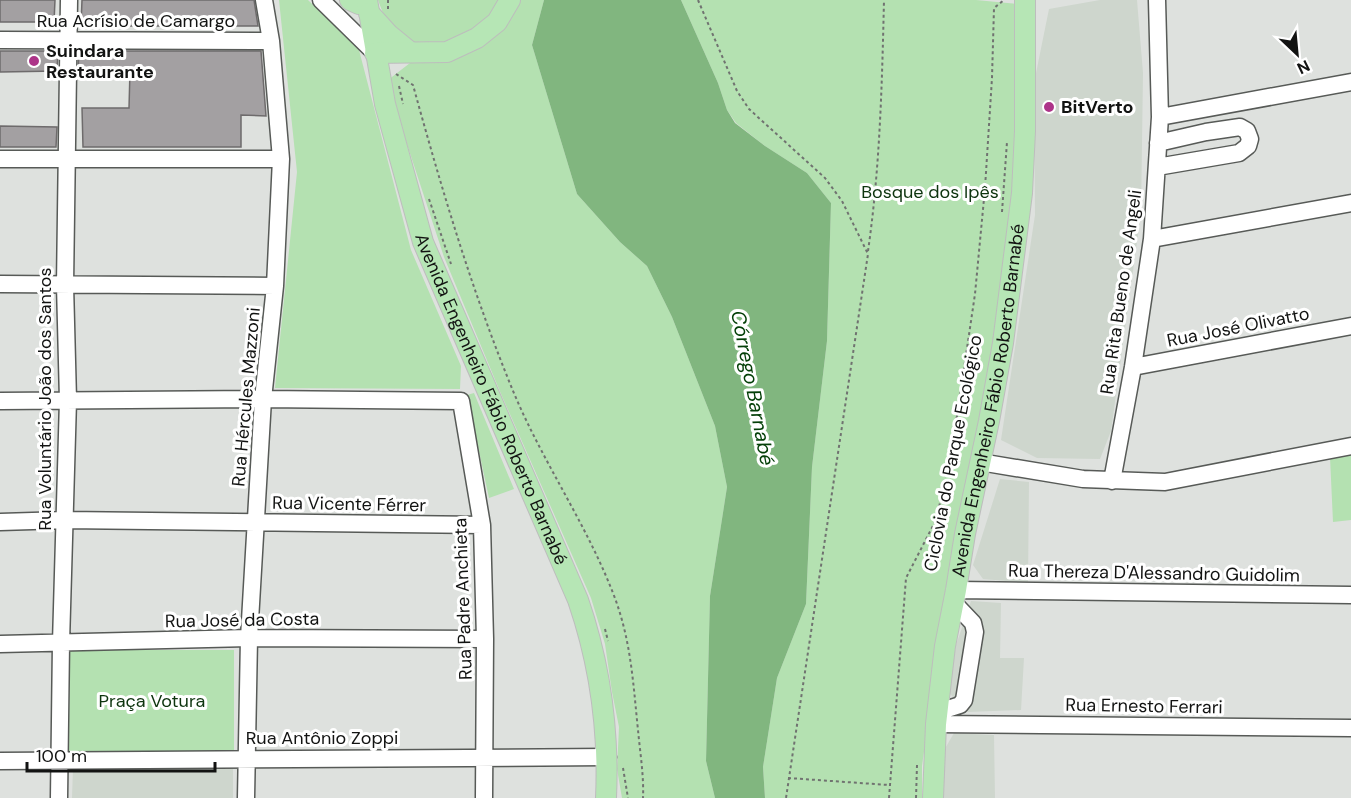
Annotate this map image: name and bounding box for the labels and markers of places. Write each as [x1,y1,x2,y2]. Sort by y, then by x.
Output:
place label: Suindara Restaurante [46,39,154,84]
marker: Suindara Restaurante [27,54,41,68]
place label: BitVerto [1061,95,1134,119]
marker: BitVerto [1042,100,1056,114]

